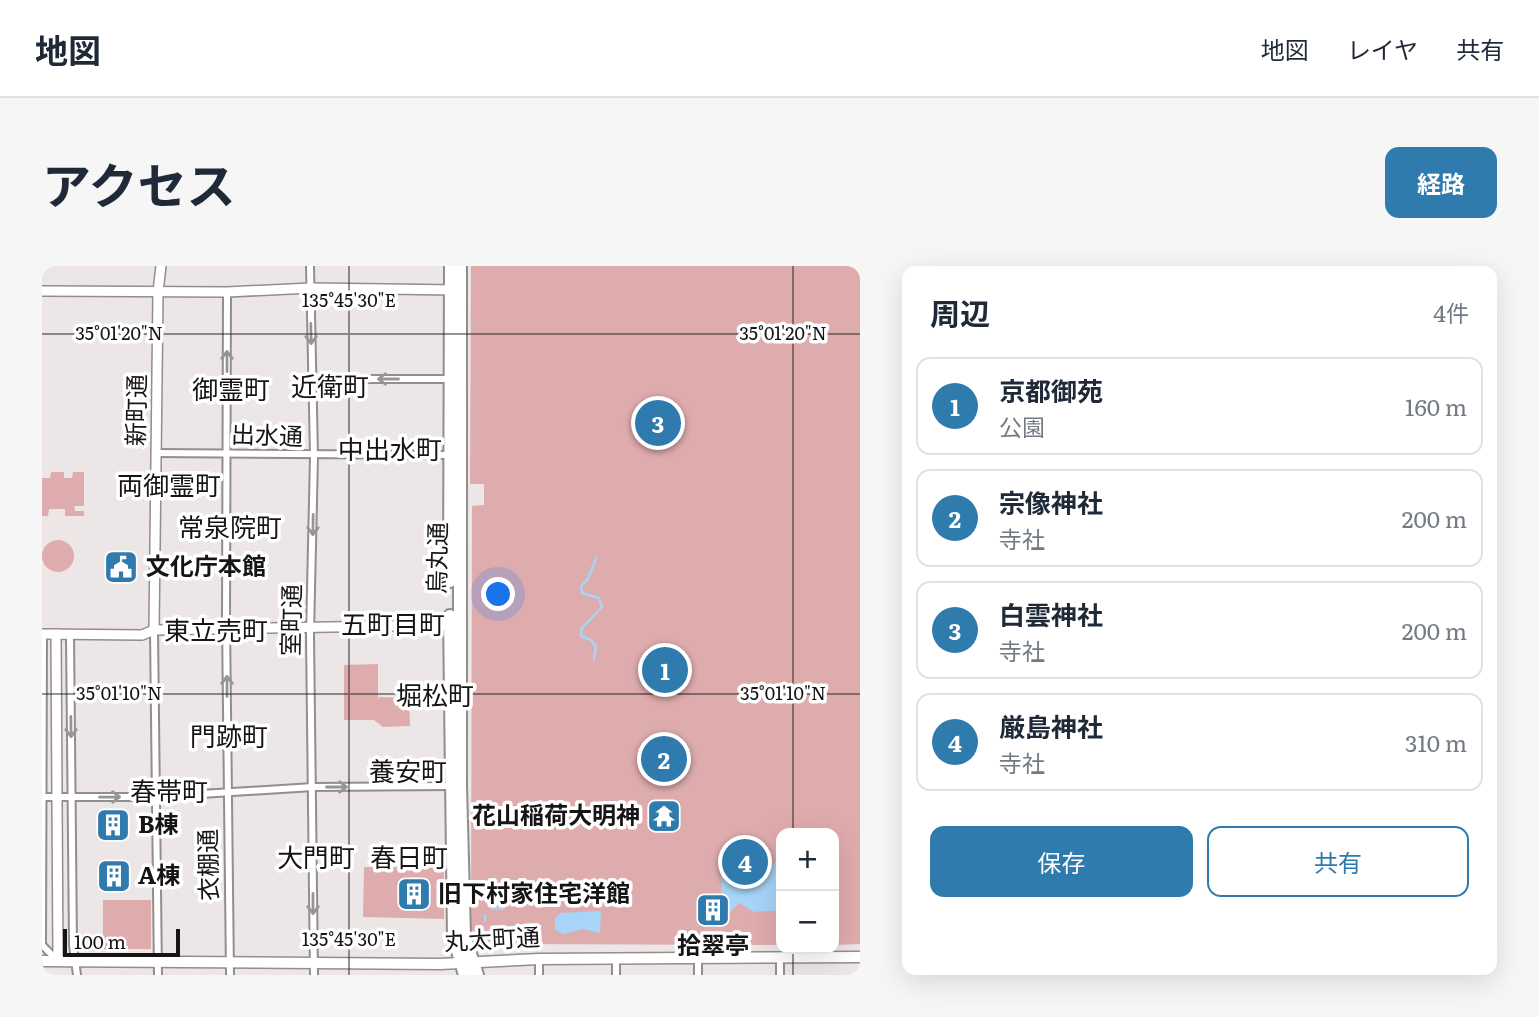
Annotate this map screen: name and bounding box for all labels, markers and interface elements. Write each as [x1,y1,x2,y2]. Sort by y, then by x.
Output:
text: 地図 [35,24,101,73]
text: 地図 [1261,31,1309,66]
text: レイヤ [1347,31,1418,66]
text: 共有 [1456,31,1504,66]
text: アクセス [42,146,236,219]
button: 経路 [1385,147,1497,218]
text: 135°45'30"E [302,286,396,313]
text: 周辺 [930,290,990,334]
text: 4件 [1433,295,1469,329]
text: 35°01'20"N [75,319,163,346]
text: 35°01'20"N [739,319,827,346]
one-way arrow [305,322,318,345]
one-way arrow [220,350,234,373]
district label: 近衛町 [291,365,369,404]
district label: 御霊町 [192,368,270,407]
text: 京都御苑 [999,370,1103,409]
one-way arrow [377,372,400,386]
street label: 新町通 [116,374,153,446]
text: 1 [950,389,960,423]
text: 160 m [1405,389,1467,423]
pin: 3 [635,397,681,449]
text: 公園 [999,409,1045,443]
street label: 出水通 [230,415,304,452]
district label: 中出水町 [338,428,442,467]
district label: 両御霊町 [117,464,221,503]
text: 宗像神社 [999,482,1103,521]
text: 2 [949,501,961,535]
text: 200 m [1402,501,1467,535]
district label: 常泉院町 [178,506,282,545]
one-way arrow [306,513,320,536]
text: 寺社 [999,521,1045,555]
street label: 烏丸通 [417,522,454,594]
place label: 文化庁本館 [146,547,266,582]
public building icon: 文化庁本館 [102,548,140,586]
your location [481,577,515,611]
street label: 室町通 [271,584,308,656]
text: 白雲神社 [999,594,1103,633]
district label: 五町目町 [341,603,445,642]
district label: 東立売町 [164,609,268,648]
text: 3 [949,613,961,647]
text: 200 m [1402,613,1467,647]
text: 寺社 [999,633,1045,667]
pin: 1 [642,644,688,696]
district label: 堀松町 [396,674,474,713]
one-way arrow [220,675,234,698]
text: 35°01'10"N [76,679,162,706]
text: 35°01'10"N [740,679,826,706]
text: 厳島神社 [999,706,1103,745]
one-way arrow [64,715,78,738]
district label: 門跡町 [190,715,268,754]
text: 4 [948,725,962,759]
text: 310 m [1405,725,1467,759]
pin: 2 [641,733,687,785]
text: 寺社 [999,745,1045,779]
district label: 養安町 [369,750,447,789]
district label: 春帯町 [130,770,208,809]
one-way arrow [326,780,349,794]
one-way arrow [98,790,121,804]
place label: 花山稲荷大明神 [472,796,640,831]
temple icon: 花山稲荷大明神 [645,797,683,835]
place label: B棟 [138,805,179,840]
building icon: B棟 [94,806,132,844]
button: 保存 [930,826,1193,897]
button: 共有 [1207,826,1469,897]
map controls [776,828,839,954]
button: + [776,828,839,891]
street label: 衣棚通 [188,829,225,901]
district label: 大門町 [277,836,355,875]
district label: 春日町 [370,836,448,875]
pin: 4 [722,836,768,888]
place label: A棟 [138,856,180,891]
building icon: A棟 [95,857,133,895]
place label: 旧下村家住宅洋館 [438,874,630,909]
building icon: 旧下村家住宅洋館 [395,875,433,913]
building icon: 拾翠亭 [694,891,732,929]
button: − [776,891,839,954]
one-way arrow [306,893,320,916]
street label: 丸太町通 [443,918,541,957]
text: 135°45'30"E [302,925,396,952]
scale bar [63,926,180,958]
place label: 拾翠亭 [677,926,749,961]
text: 100 m [74,927,126,955]

